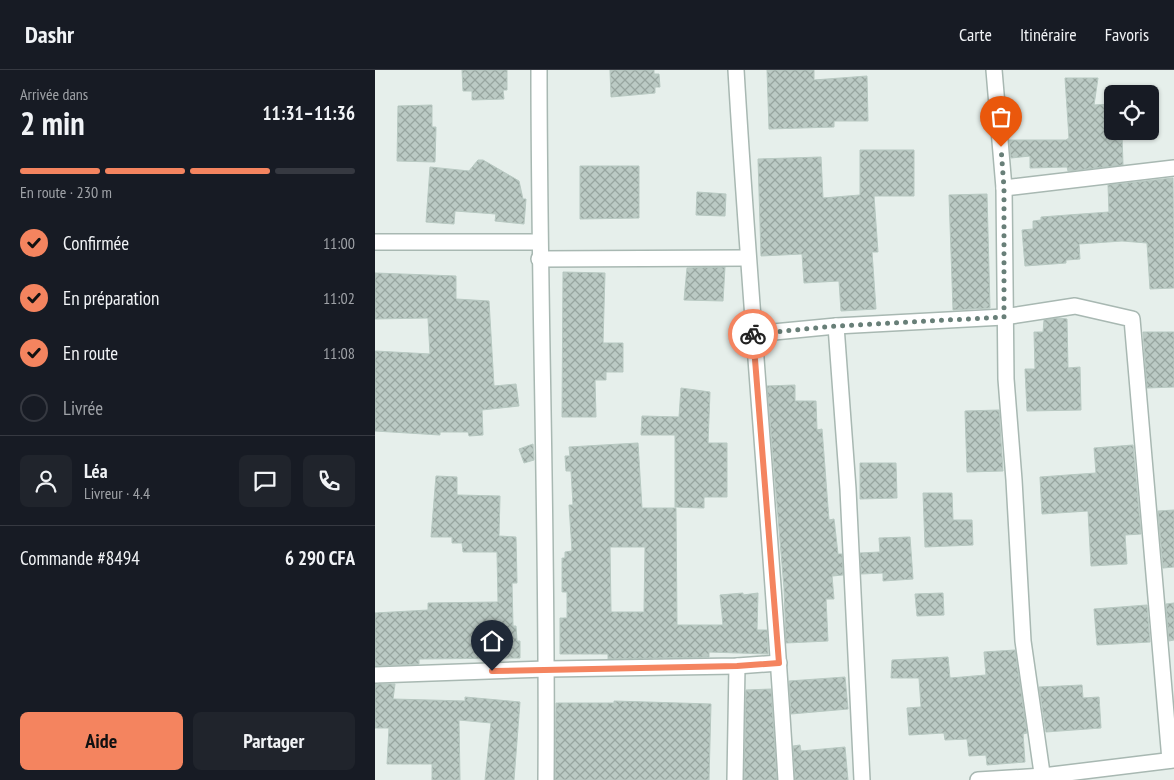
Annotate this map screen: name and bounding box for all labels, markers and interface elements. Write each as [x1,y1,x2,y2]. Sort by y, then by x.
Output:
text: Dashr [25,19,74,50]
text: Carte [959,23,992,46]
text: Itinéraire [1020,23,1077,46]
text: Favoris [1105,23,1149,46]
text: Arrivée dans [20,84,88,104]
map controls [1104,85,1159,140]
button: locate [1104,85,1159,140]
pin [980,96,1022,147]
text: 11:31–11:36 [262,101,355,125]
text: 2 min [20,102,85,144]
icon: bag [987,103,1015,131]
text: En route · 230 m [20,182,112,202]
icon: check [20,229,48,257]
text: Confirmée [63,231,129,255]
text: 11:00 [323,233,355,253]
icon: check [20,284,48,312]
text: En préparation [63,286,159,310]
text: 11:02 [323,288,355,308]
courier [728,309,778,359]
icon: bike [739,320,767,348]
icon: check [20,339,48,367]
text: En route [63,341,118,365]
text: 11:08 [323,343,355,363]
text: Livrée [63,396,103,420]
button: person [20,455,72,507]
button: chat [239,455,291,507]
button: phone [303,455,355,507]
text: Léa [84,459,108,483]
text: Livreur · 4.4 [84,483,150,503]
text: Commande #8494 [20,546,140,570]
text: 6 290 CFA [285,546,355,570]
pin [471,620,513,671]
icon: home [478,627,506,655]
button: Aide [20,712,183,770]
button: Partager [193,712,355,770]

